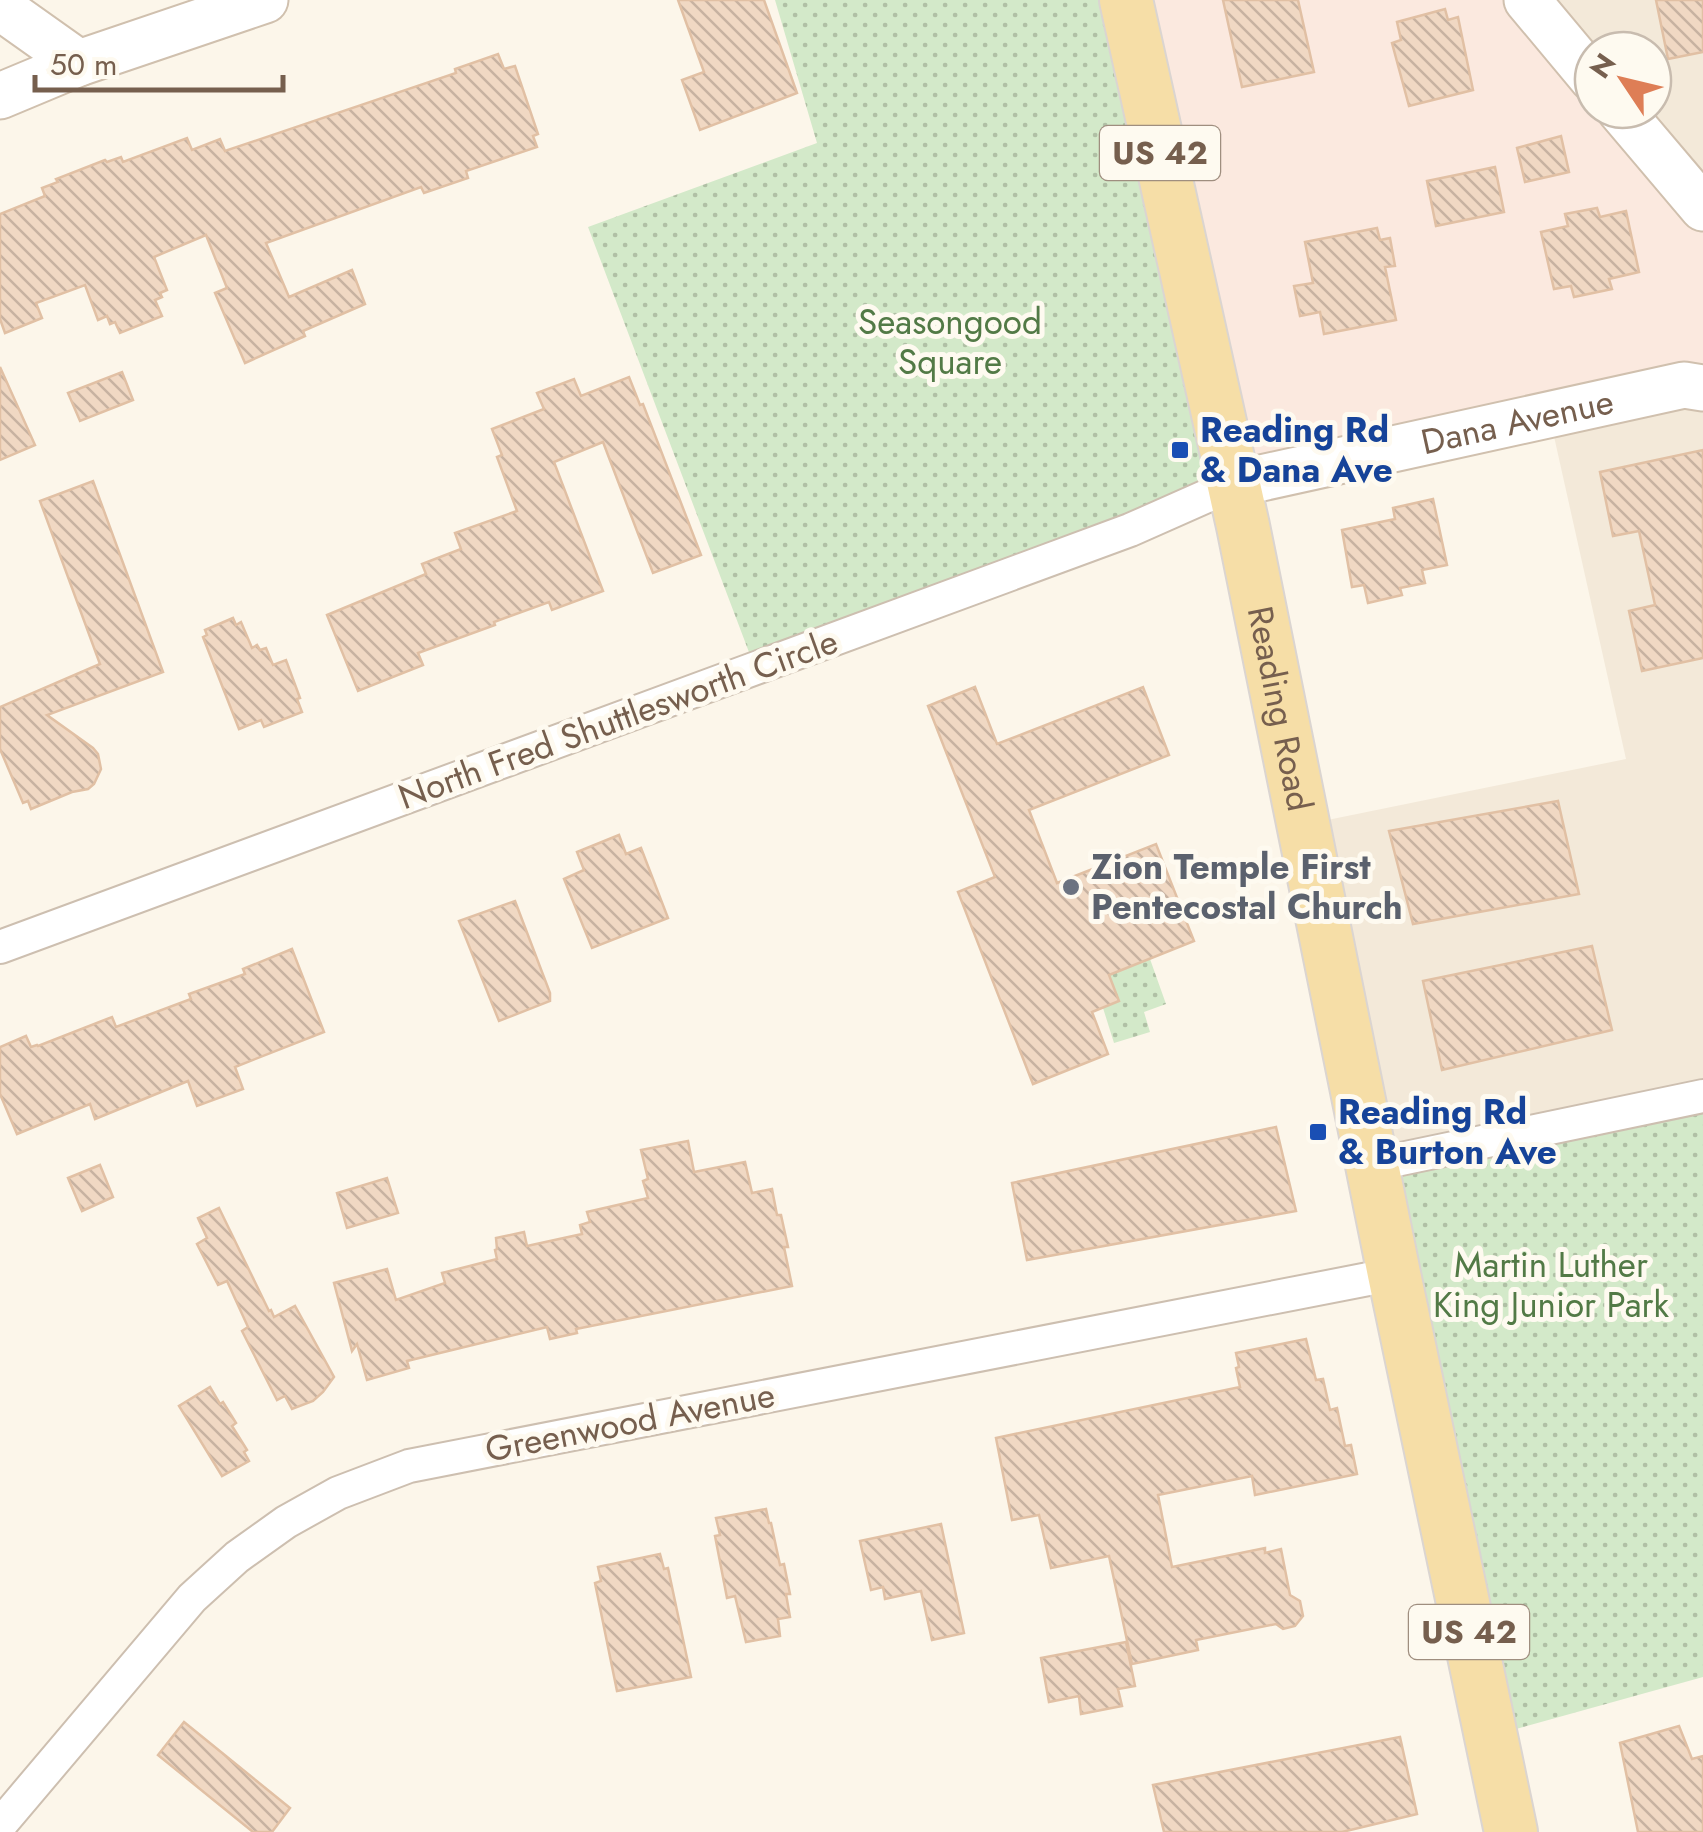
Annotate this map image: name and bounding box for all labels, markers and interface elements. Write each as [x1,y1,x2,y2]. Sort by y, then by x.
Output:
scale bar [35,30,282,92]
north arrow [1573,30,1673,130]
text: 50 m [50,43,117,86]
text: N [1580,45,1626,87]
road number: US 42 [1100,126,1220,180]
park label: Seasongood Square [858,297,1042,387]
street label: Dana Avenue [1416,376,1618,467]
place label: Reading Rd & Dana Ave [1200,405,1393,495]
marker: Reading Rd & Dana Ave [1169,439,1191,461]
street label: Reading Road [1235,602,1325,815]
street label: North Fred Shuttlesworth Circle [391,616,845,822]
place label: Zion Temple First Pentecostal Church [1091,842,1403,932]
marker: Zion Temple First Pentecostal Church [1060,876,1082,898]
place label: Reading Rd & Burton Ave [1338,1087,1557,1177]
marker: Reading Rd & Burton Ave [1307,1121,1329,1143]
park label: Martin Luther King Junior Park [1433,1240,1670,1330]
street label: Greenwood Avenue [481,1369,779,1475]
road number: US 42 [1409,1605,1529,1659]

